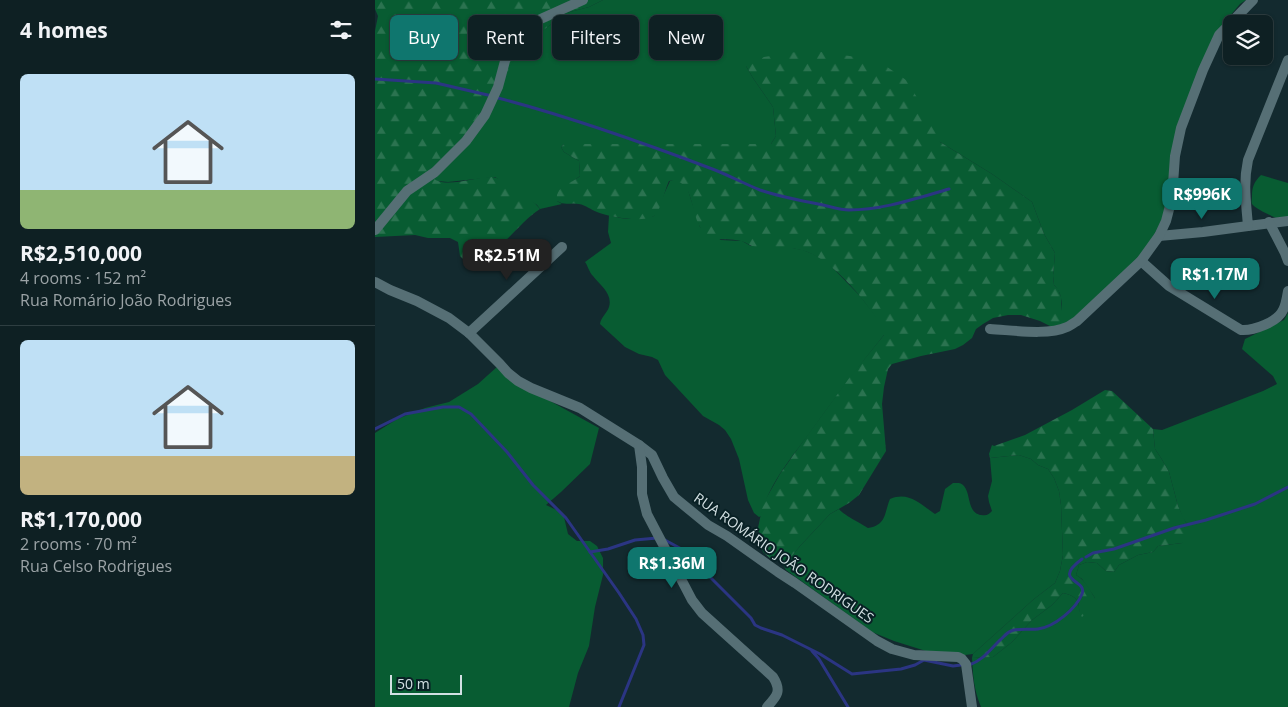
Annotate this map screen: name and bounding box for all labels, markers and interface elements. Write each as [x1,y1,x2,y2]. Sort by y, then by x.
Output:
chip: Buy [390,15,458,60]
chip: Rent [468,15,542,60]
chip: Filters [552,15,639,60]
chip: New [649,15,723,60]
map controls [1223,15,1273,65]
button: layers [1223,15,1273,65]
text: 4 homes [20,16,108,44]
icon: filters [327,16,355,44]
icon: home [143,107,233,197]
pin: R$996K [1161,178,1243,220]
text: R$996K [1173,183,1231,205]
pin: R$2.51M [461,238,553,281]
text: R$2,510,000 [20,239,142,267]
text: R$2.51M [474,244,540,266]
pin: R$1.17M [1169,258,1261,300]
text: R$1.17M [1182,263,1248,285]
text: 4 rooms · 152 m² [20,267,146,289]
text: Rua Romário João Rodrigues [20,289,232,311]
icon: home [143,372,233,462]
street label: RUA ROMÁRIO JOÃO RODRIGUES [691,488,878,627]
text: R$1,170,000 [20,505,142,533]
text: 2 rooms · 70 m² [20,533,137,555]
pin: R$1.36M [626,546,718,589]
text: R$1.36M [639,552,705,574]
text: Rua Celso Rodrigues [20,555,172,577]
scale bar [390,672,463,695]
text: 50 m [397,674,430,693]

